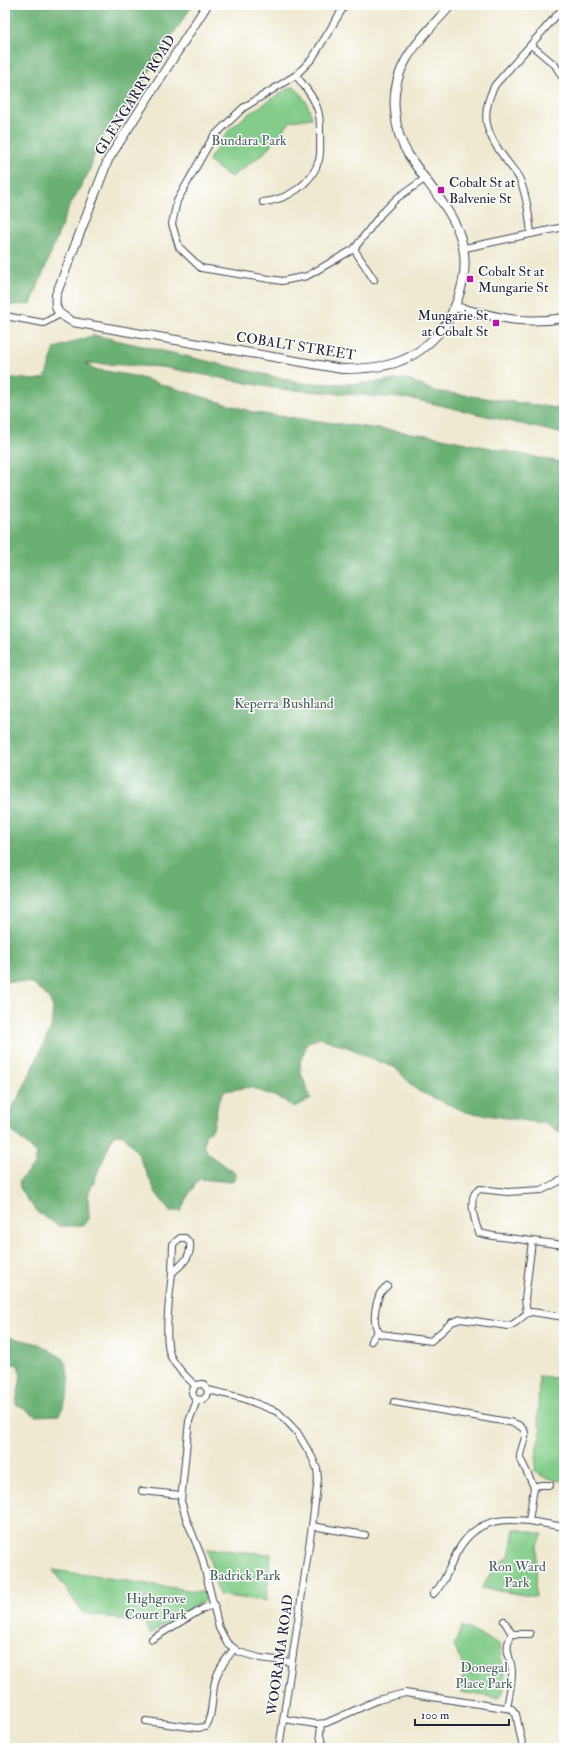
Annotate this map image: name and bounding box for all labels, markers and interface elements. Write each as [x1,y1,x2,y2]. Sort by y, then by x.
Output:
street label: GLENGARRY ROAD [91,32,179,158]
park label: Bundara Park [211,132,287,149]
place label: Cobalt St at Balvenie St [449,174,516,207]
marker: Cobalt St at Balvenie St [436,185,446,195]
place label: Cobalt St at Mungarie St [478,263,549,296]
marker: Cobalt St at Mungarie St [465,274,475,284]
place label: Mungarie St at Cobalt St [418,307,488,340]
marker: Mungarie St at Cobalt St [491,318,501,328]
street label: COBALT STREET [235,328,358,364]
park label: Keperra Bushland [234,695,334,713]
park label: Ron Ward Park [488,1558,546,1591]
park label: Badrick Park [209,1567,281,1584]
park label: Highgrove Court Park [125,1590,188,1623]
street label: WOORAMA ROAD [263,1593,297,1718]
park label: Donegal Place Park [455,1659,513,1692]
scale bar [415,1701,509,1727]
text: 100 m [421,1708,450,1723]

